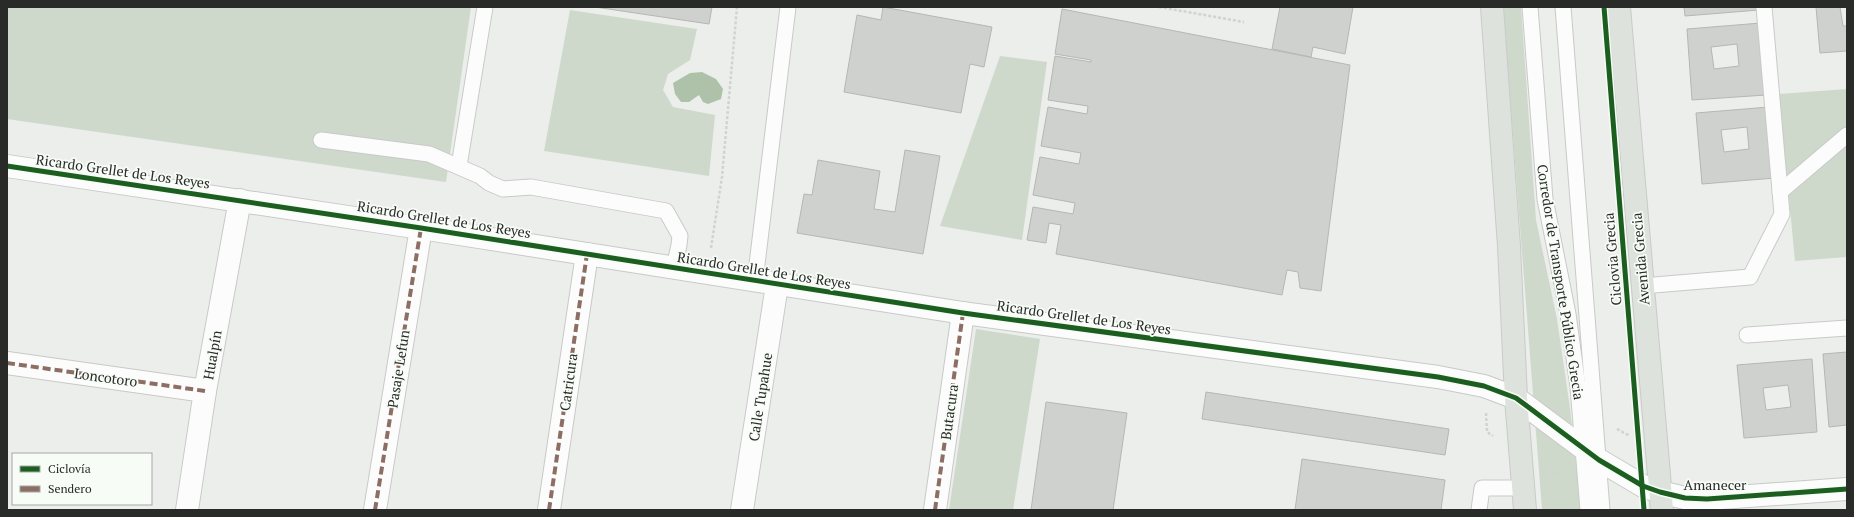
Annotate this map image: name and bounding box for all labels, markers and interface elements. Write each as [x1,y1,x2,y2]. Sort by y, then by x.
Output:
street label: Ricardo Grellet de Los Reyes [35,149,211,193]
street label: Corredor de Transporte Público Grecia [1533,163,1589,401]
street label: Ricardo Grellet de Los Reyes [356,196,532,242]
street label: Ciclovia Grecia [1598,212,1626,306]
street label: Avenida Grecia [1626,212,1654,306]
street label: Ricardo Grellet de Los Reyes [676,247,852,293]
street label: Ricardo Grellet de Los Reyes [996,295,1172,339]
street label: Hualpín [198,328,226,381]
street label: Pasaje Lefun [382,328,414,409]
street label: Calle Tupahue [744,351,776,443]
street label: Catricura [555,352,581,412]
street label: Loncotoro [73,363,139,391]
street label: Butacura [936,383,962,441]
legend [12,453,152,505]
text: Ciclovía [48,461,91,476]
street label: Amanecer [1684,475,1747,494]
text: Sendero [48,481,92,496]

